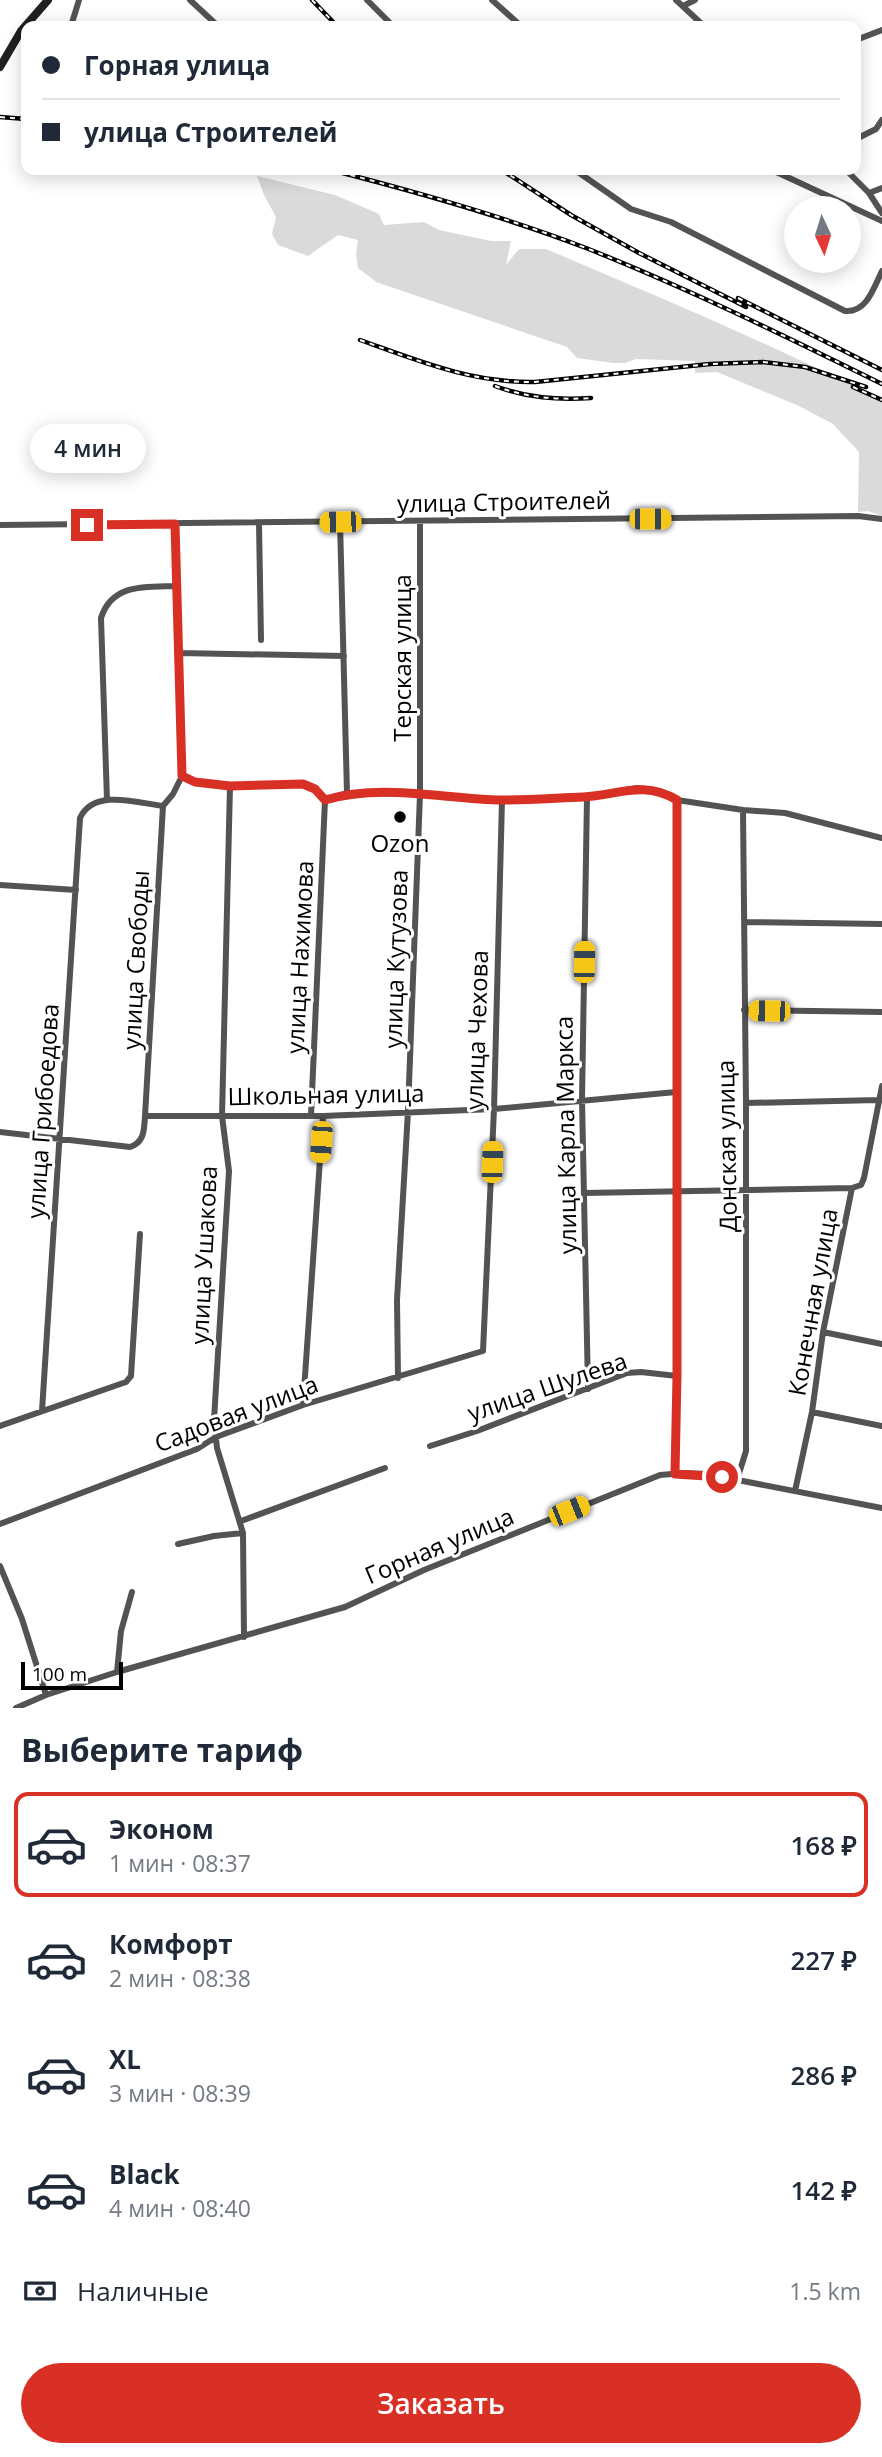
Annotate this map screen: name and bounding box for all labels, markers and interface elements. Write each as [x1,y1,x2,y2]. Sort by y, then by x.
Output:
text: Горная улица [84,47,270,83]
text: улица Строителей [84,114,337,150]
north arrow [784,196,861,273]
map controls [784,196,861,273]
callout: 4 мин [29,424,145,472]
text: 4 мин [54,432,122,464]
street label: улица Строителей [397,483,611,519]
route end [71,509,103,541]
car [630,509,672,530]
car [319,511,362,533]
street label: Терская улица [385,574,418,742]
marker: Ozon [392,809,408,825]
place label: Ozon [370,826,430,859]
street label: улица Нахимова [277,859,321,1055]
street label: улица Свободы [114,869,156,1051]
street label: улица Кутузова [375,869,415,1049]
car [574,941,595,983]
street label: улица Чехова [457,950,495,1110]
car [748,1000,791,1022]
street label: улица Грибоедова [18,1002,66,1220]
street label: улица Карла Маркса [546,1016,584,1254]
street label: Донская улица [708,1060,744,1232]
street label: Школьная улица [227,1076,425,1112]
car [310,1120,333,1164]
car [481,1141,504,1183]
street label: улица Ушакова [182,1165,224,1345]
street label: Конечная улица [779,1206,845,1398]
street label: улица Шулева [463,1343,631,1429]
street label: Садовая улица [149,1367,323,1459]
route start [706,1461,738,1493]
car [546,1493,593,1529]
street label: Горная улица [359,1499,519,1591]
scale bar [21,1659,122,1691]
text: 100 m [32,1661,87,1687]
text: Выберите тариф [21,1728,303,1771]
text: Эконом [109,1811,214,1847]
icon: car [25,1813,88,1876]
text: 168 ₽ [791,1827,857,1863]
text: 1 мин · 08:37 [109,1847,251,1879]
text: Комфорт [109,1926,233,1962]
icon: car [25,1928,88,1991]
text: 227 ₽ [791,1942,857,1978]
text: 2 мин · 08:38 [109,1962,251,1994]
text: XL [109,2041,141,2077]
icon: car [25,2043,88,2106]
text: 286 ₽ [791,2057,857,2093]
text: 3 мин · 08:39 [109,2077,251,2109]
text: Black [109,2156,180,2192]
icon: car [25,2158,88,2221]
text: 142 ₽ [791,2172,857,2208]
text: 4 мин · 08:40 [109,2192,251,2224]
icon: cash [21,2272,59,2310]
text: Наличные [77,2273,209,2309]
text: 1.5 km [789,2275,861,2307]
button: Заказать [21,2363,861,2443]

